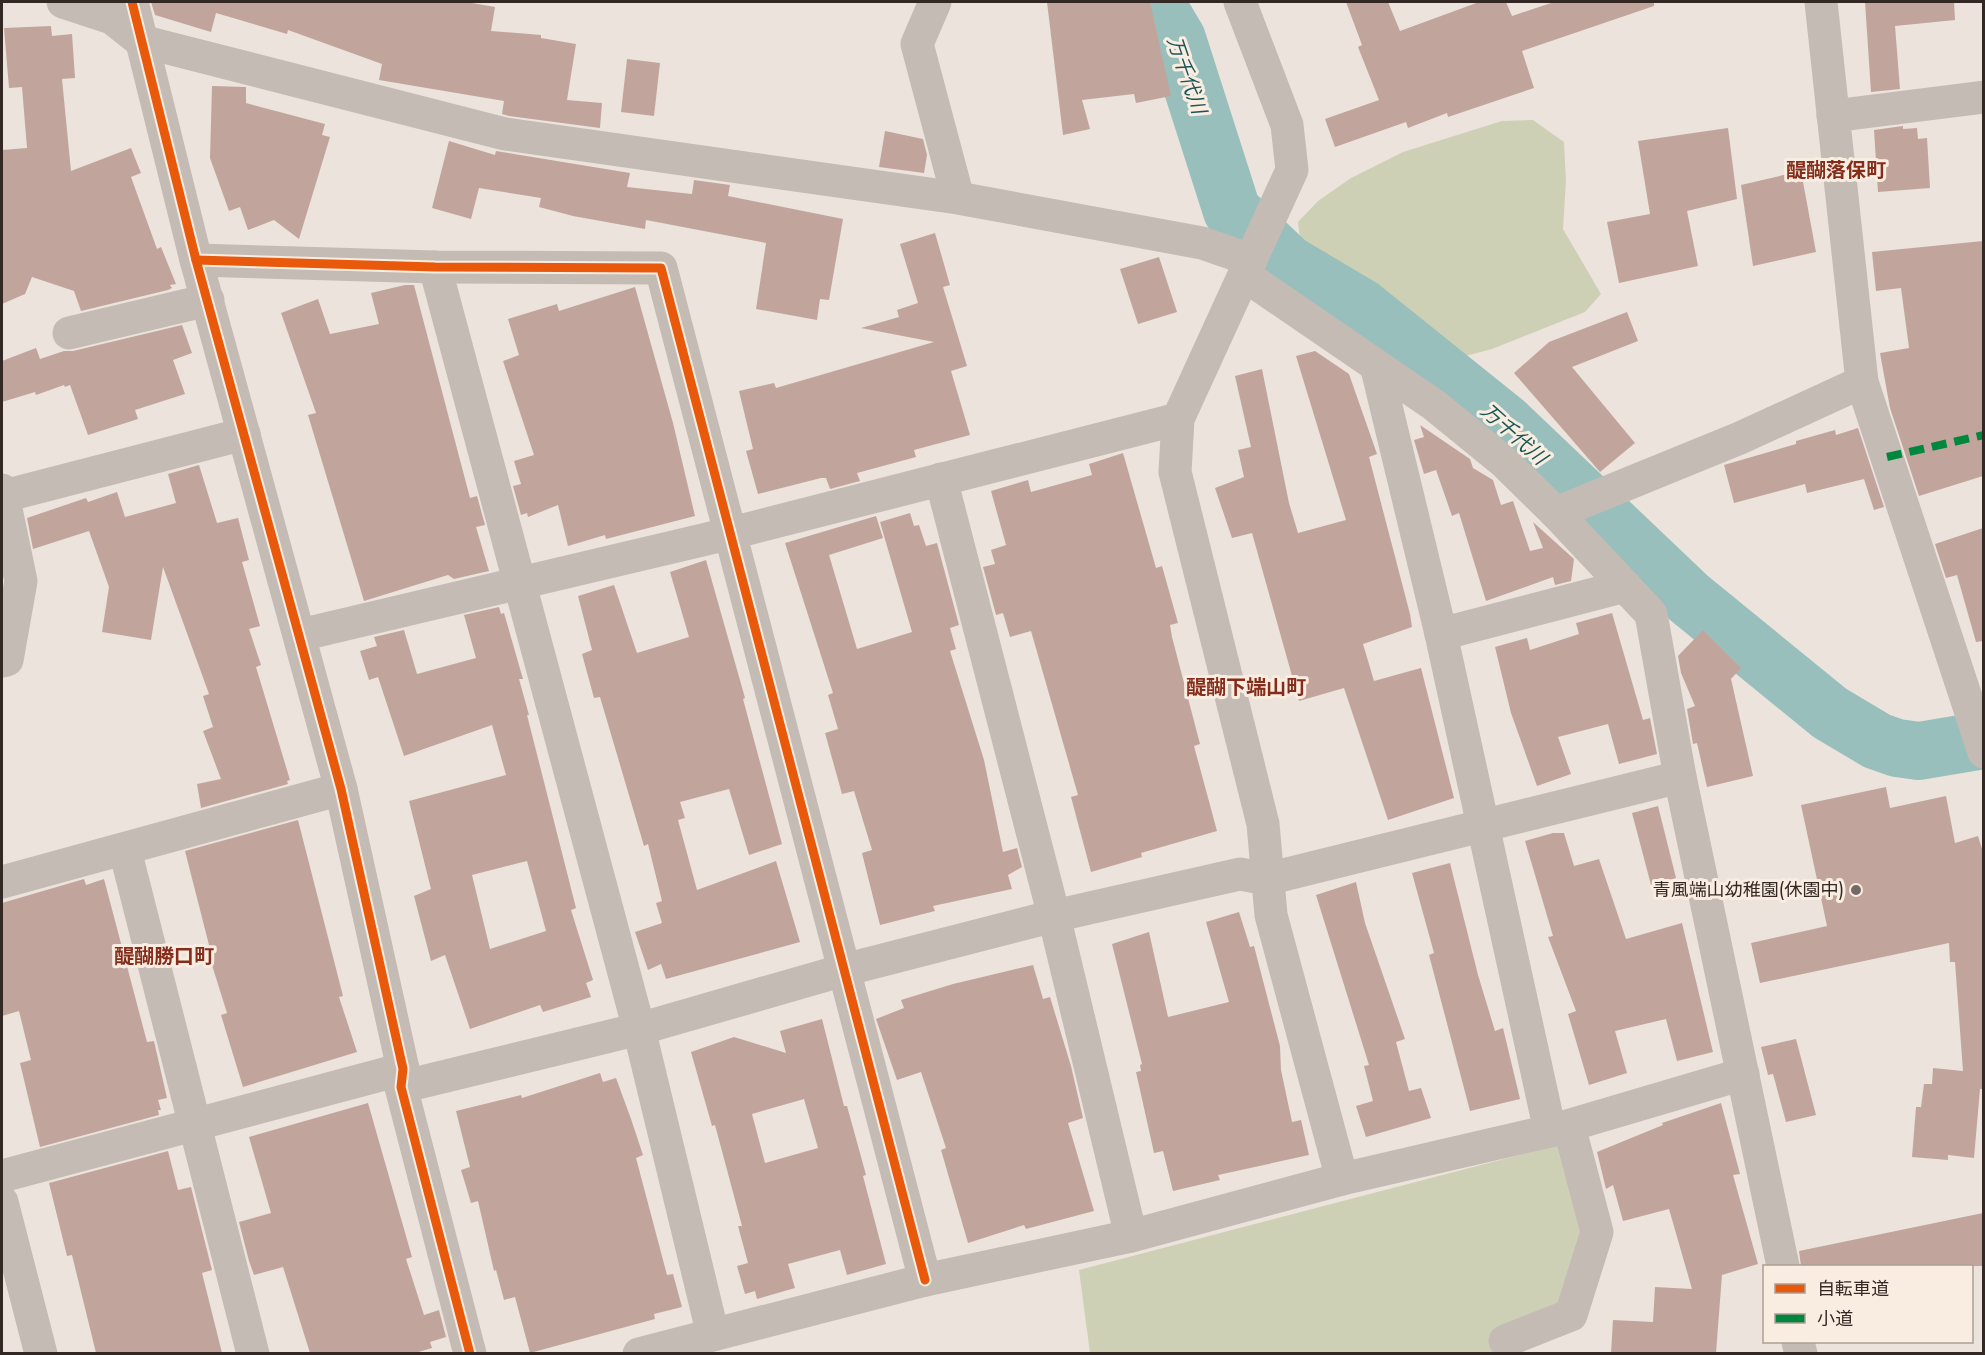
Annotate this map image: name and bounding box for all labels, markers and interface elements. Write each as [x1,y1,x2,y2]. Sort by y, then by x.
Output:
water label: 万千代川 [1160,33,1214,120]
district label: 醍醐落保町 [1786,156,1886,185]
water label: 万千代川 [1474,397,1555,473]
district label: 醍醐下端山町 [1186,673,1306,702]
place label: 青風端山幼稚園(休園中) [1653,877,1844,903]
marker: 青風端山幼稚園(休園中) [1849,883,1863,897]
district label: 醍醐勝口町 [114,942,214,971]
legend [1763,1265,1973,1343]
text: 自転車道 [1817,1276,1889,1302]
text: 小道 [1817,1306,1853,1332]

